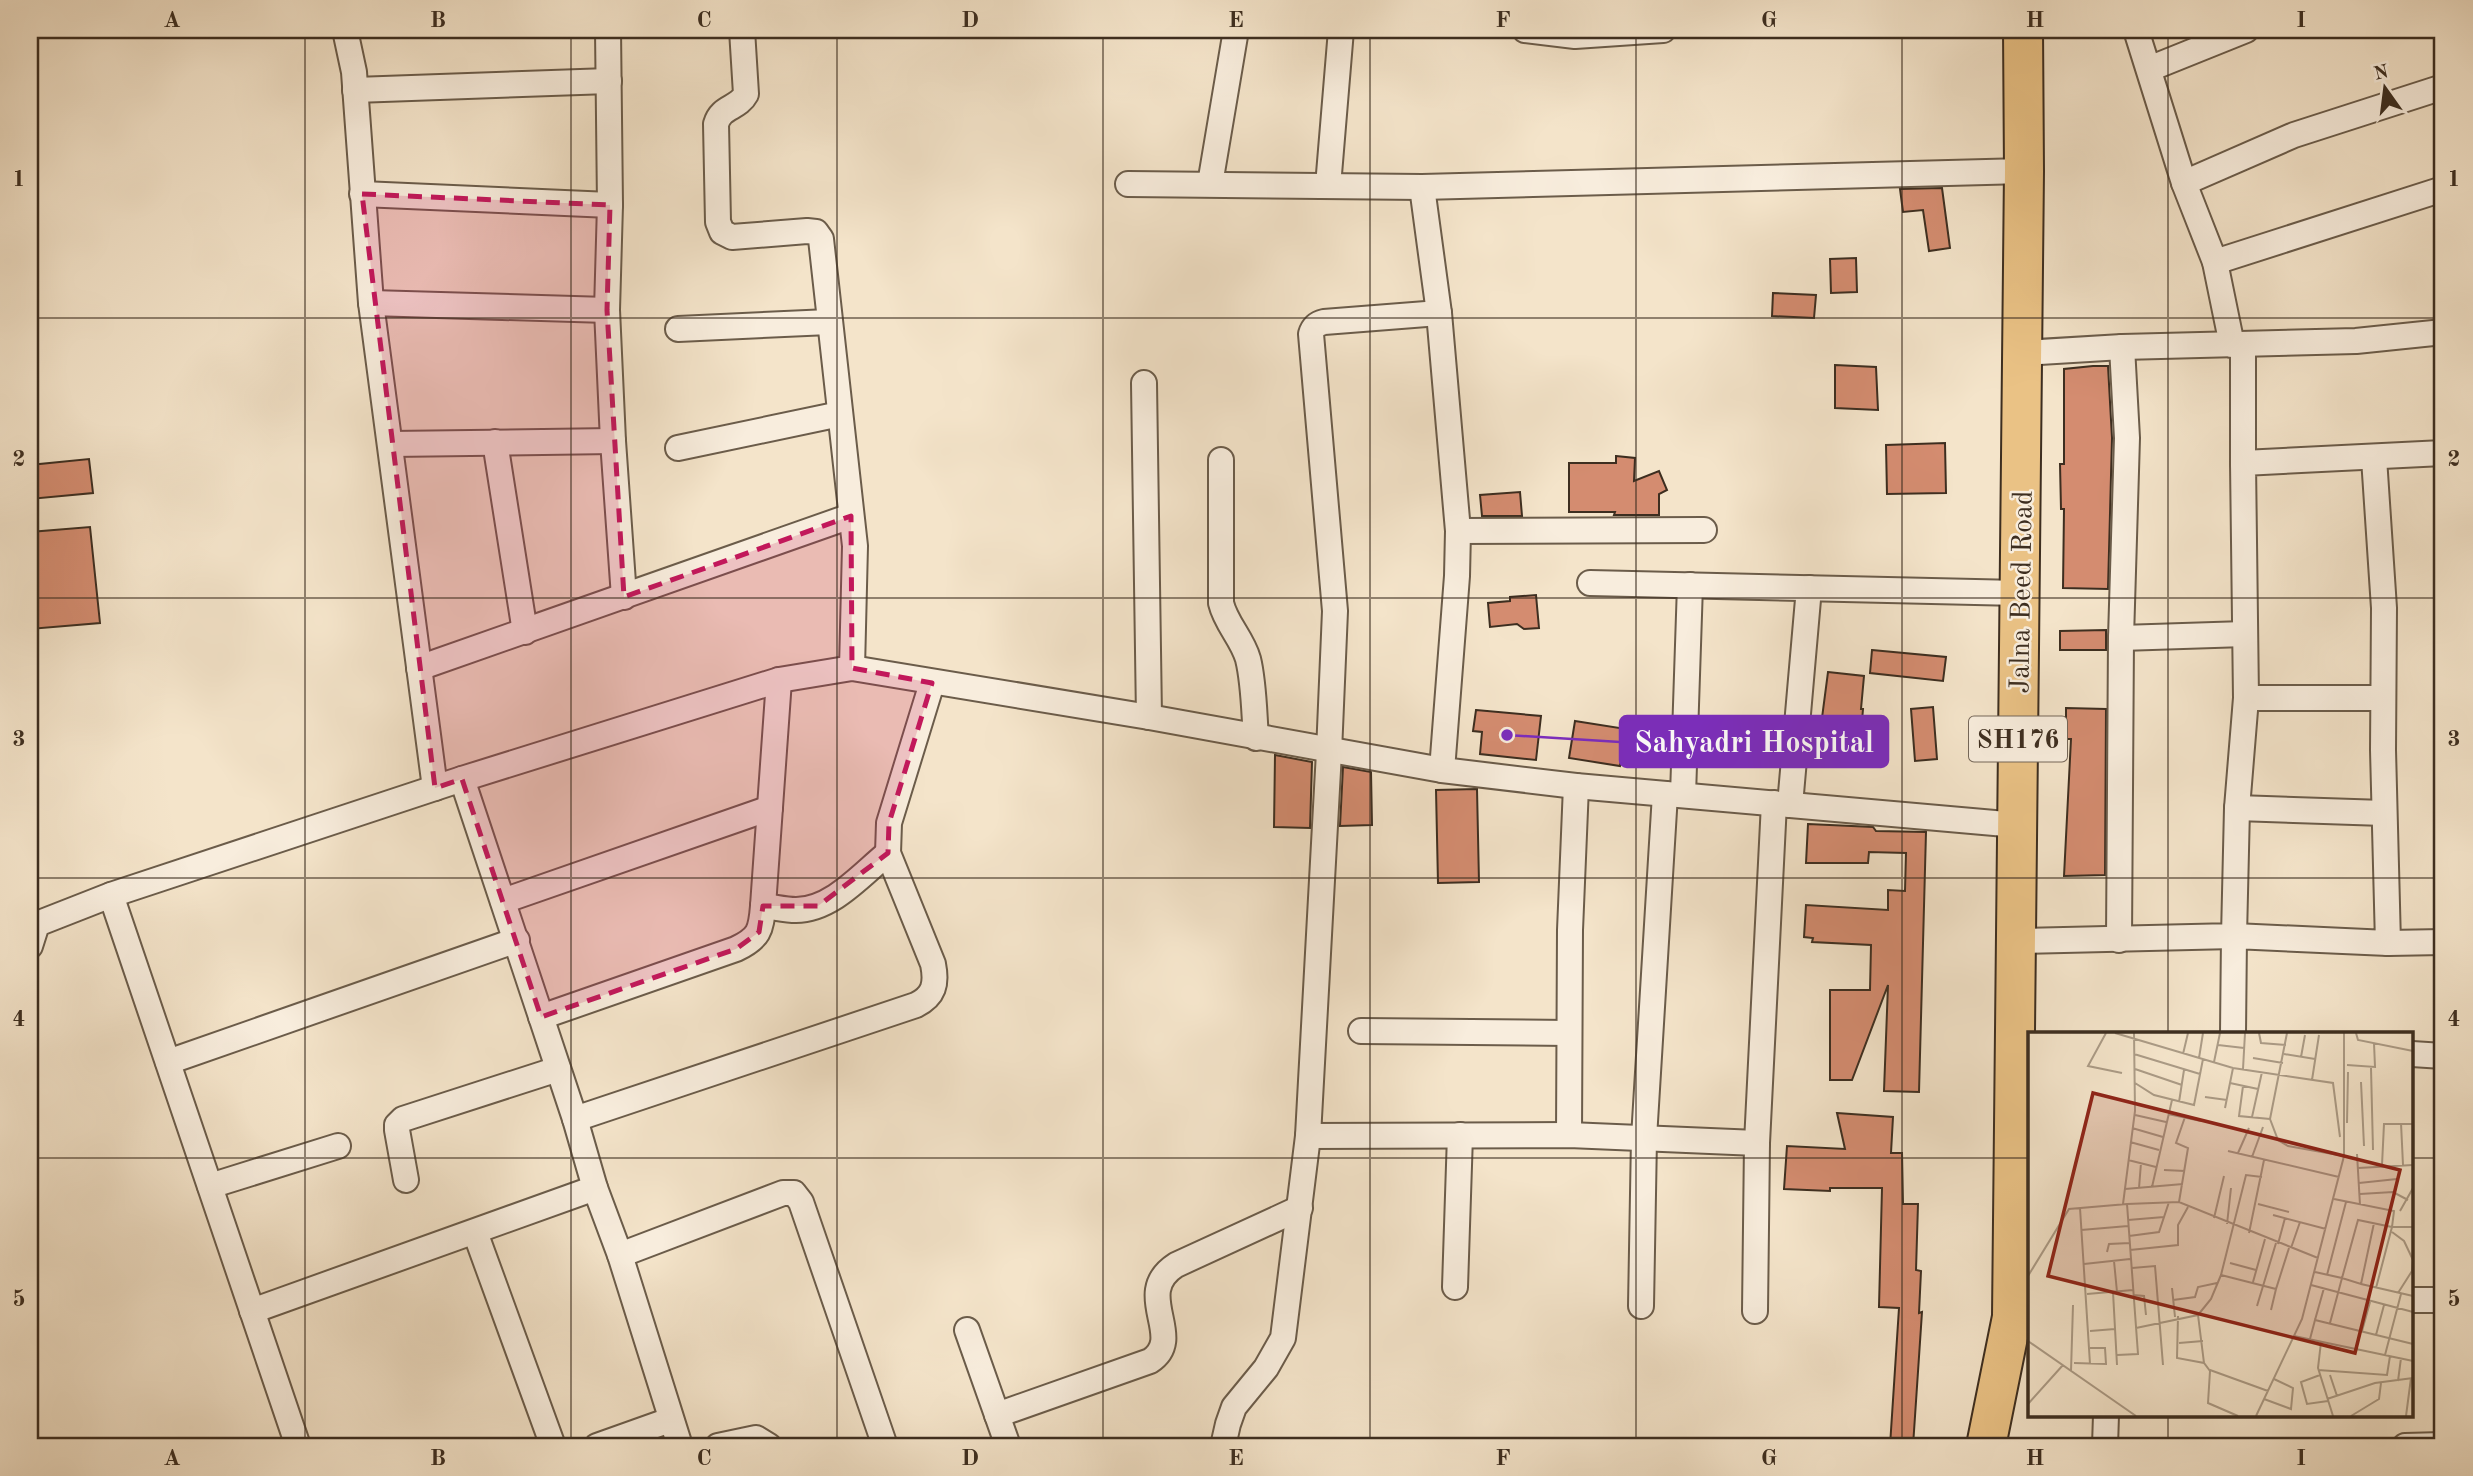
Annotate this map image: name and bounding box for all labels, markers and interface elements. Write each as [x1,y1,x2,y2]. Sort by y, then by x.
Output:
text: A [163,9,181,32]
text: B [430,9,446,32]
text: C [696,9,712,32]
text: D [961,9,979,32]
text: E [1228,9,1244,32]
text: F [1495,9,1511,32]
text: G [1761,9,1777,32]
text: H [2026,9,2044,32]
text: I [2296,9,2306,32]
north arrow [2350,52,2420,122]
text: N [2372,63,2391,85]
text: 1 [12,168,26,191]
text: 1 [2447,168,2461,191]
text: 2 [12,448,26,471]
text: 2 [2447,448,2461,471]
street label: Jalna Beed Road [2007,490,2039,694]
callout: Sahyadri Hospital [1620,716,1888,767]
road number: SH176 [1969,716,2067,762]
text: 3 [12,728,26,751]
text: 3 [2447,728,2461,751]
text: Sahyadri Hospital [1634,729,1874,759]
text: 4 [12,1008,26,1031]
text: 4 [2447,1008,2461,1031]
inset map [2028,1032,2414,1416]
text: 5 [12,1288,26,1311]
text: 5 [2447,1288,2461,1311]
text: A [163,1447,181,1470]
text: B [430,1447,446,1470]
text: C [696,1447,712,1470]
text: D [961,1447,979,1470]
text: E [1228,1447,1244,1470]
text: F [1495,1447,1511,1470]
text: G [1761,1447,1777,1470]
text: H [2026,1447,2044,1470]
text: I [2296,1447,2306,1470]

